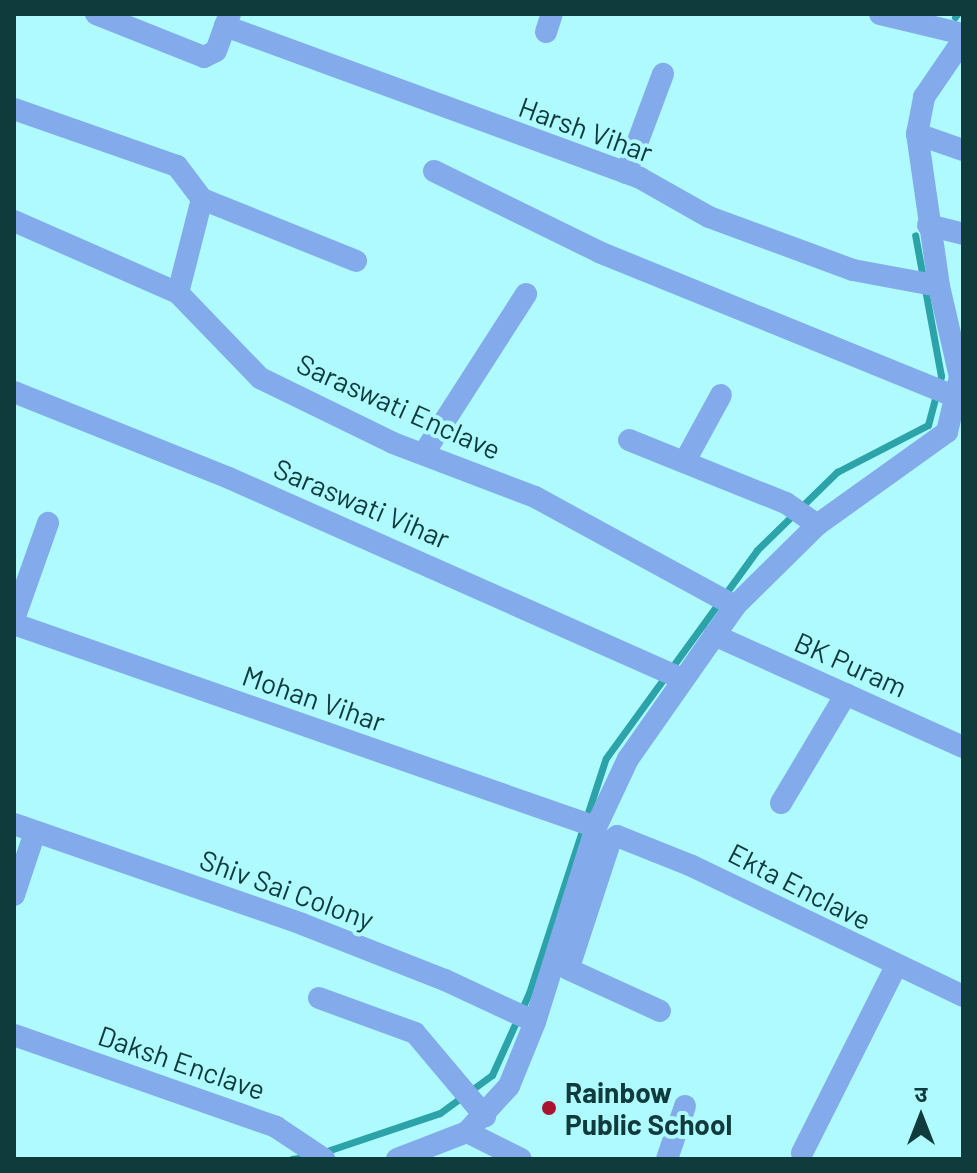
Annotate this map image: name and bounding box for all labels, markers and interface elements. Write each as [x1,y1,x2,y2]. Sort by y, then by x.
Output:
street label: Harsh Vihar [514,89,658,169]
street label: Saraswati Enclave [292,346,506,466]
street label: Saraswati Vihar [269,451,455,555]
street label: BK Puram [790,624,912,704]
street label: Mohan Vihar [238,658,390,738]
street label: Ekta Enclave [723,836,877,936]
street label: Shiv Sai Colony [196,842,378,936]
street label: Daksh Enclave [94,1018,270,1106]
place label: Rainbow Public School [565,1075,732,1141]
north arrow [881,1077,961,1157]
text: उ [915,1080,927,1106]
marker: Rainbow Public School [540,1099,558,1117]

